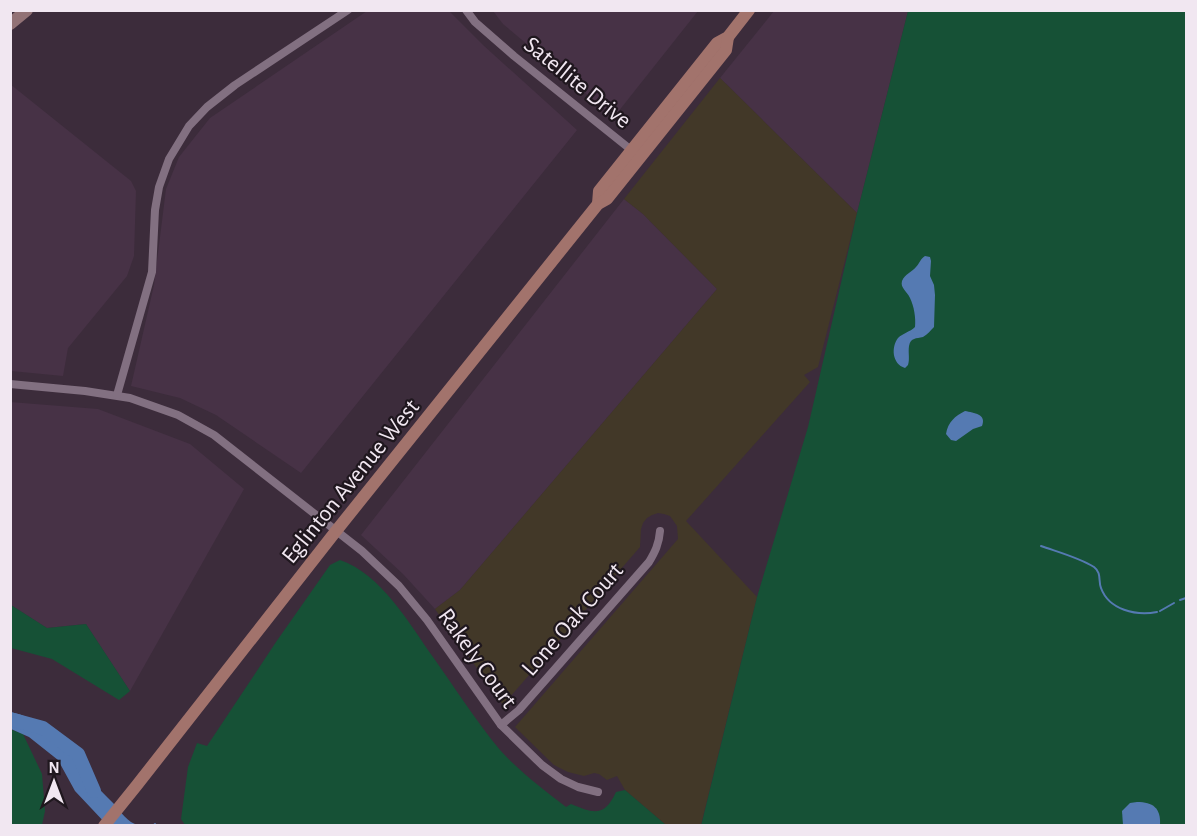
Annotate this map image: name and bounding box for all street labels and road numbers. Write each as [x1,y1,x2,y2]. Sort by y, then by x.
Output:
street label: Satellite Drive [519,32,636,133]
street label: Eglinton Avenue West [277,395,424,568]
street label: Lone Oak Court [517,558,628,681]
street label: Rakely Court [433,604,521,713]

